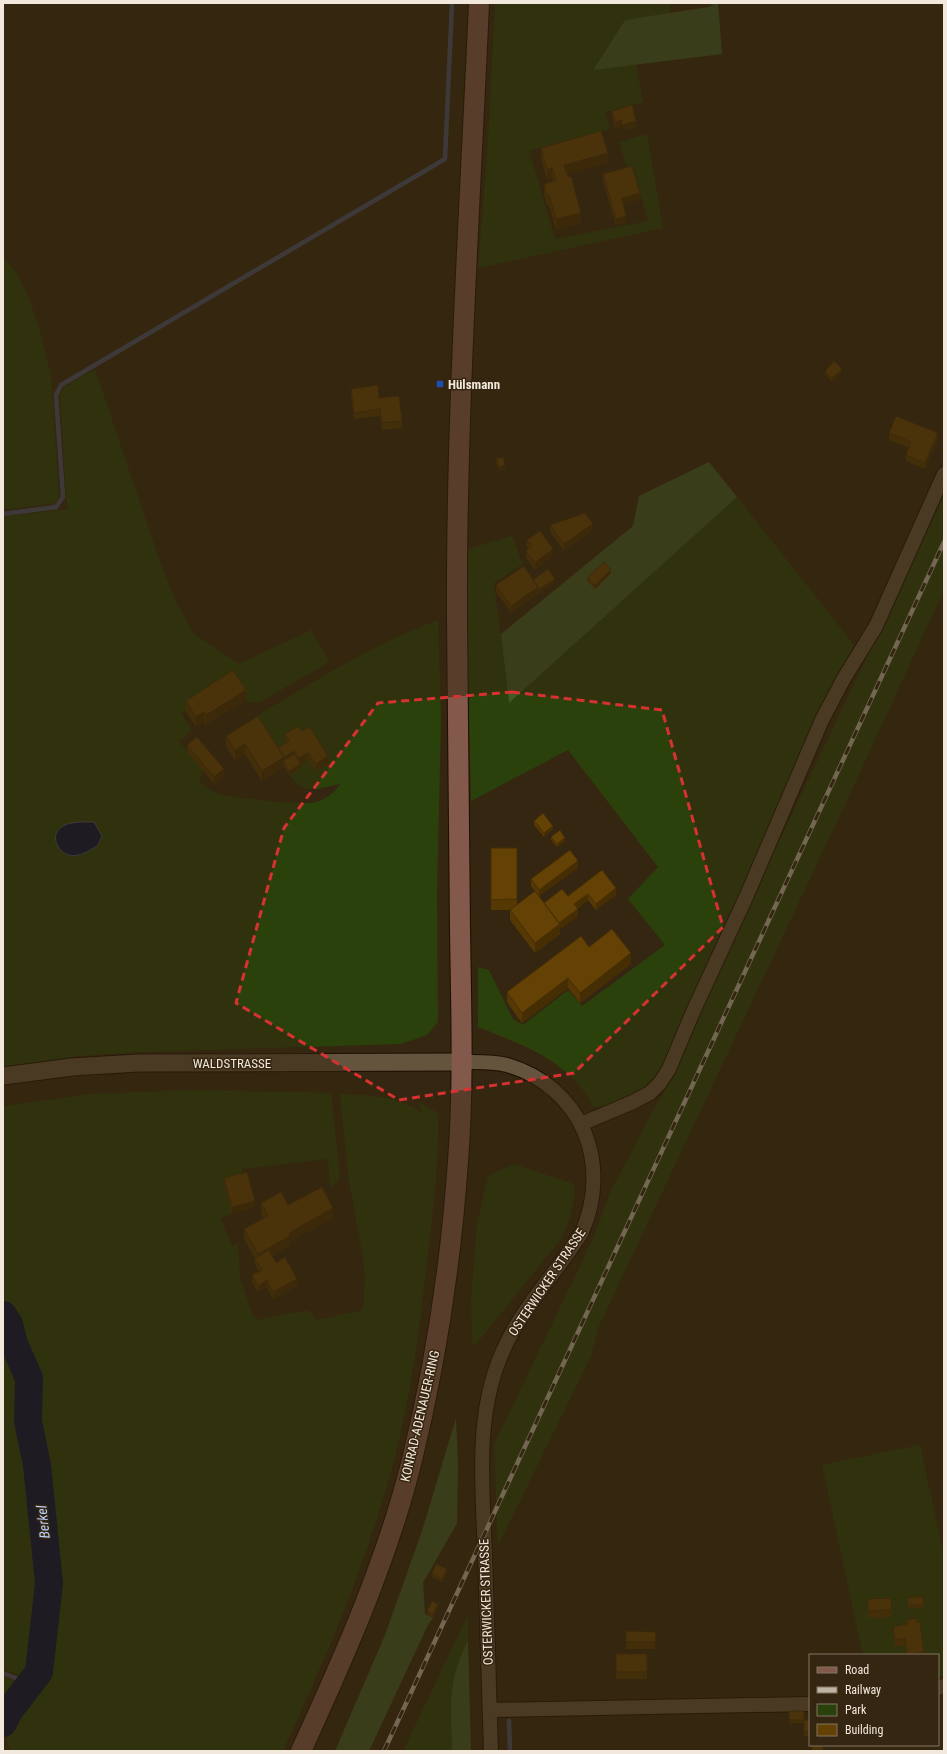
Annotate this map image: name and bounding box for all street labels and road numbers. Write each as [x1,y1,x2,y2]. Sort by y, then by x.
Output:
street label: WALDSTRASSE [193,1056,271,1071]
street label: OSTERWICKER STRASSE [505,1225,589,1339]
street label: KONRAD-ADENAUER-RING [398,1349,442,1483]
street label: OSTERWICKER STRASSE [476,1539,496,1665]

